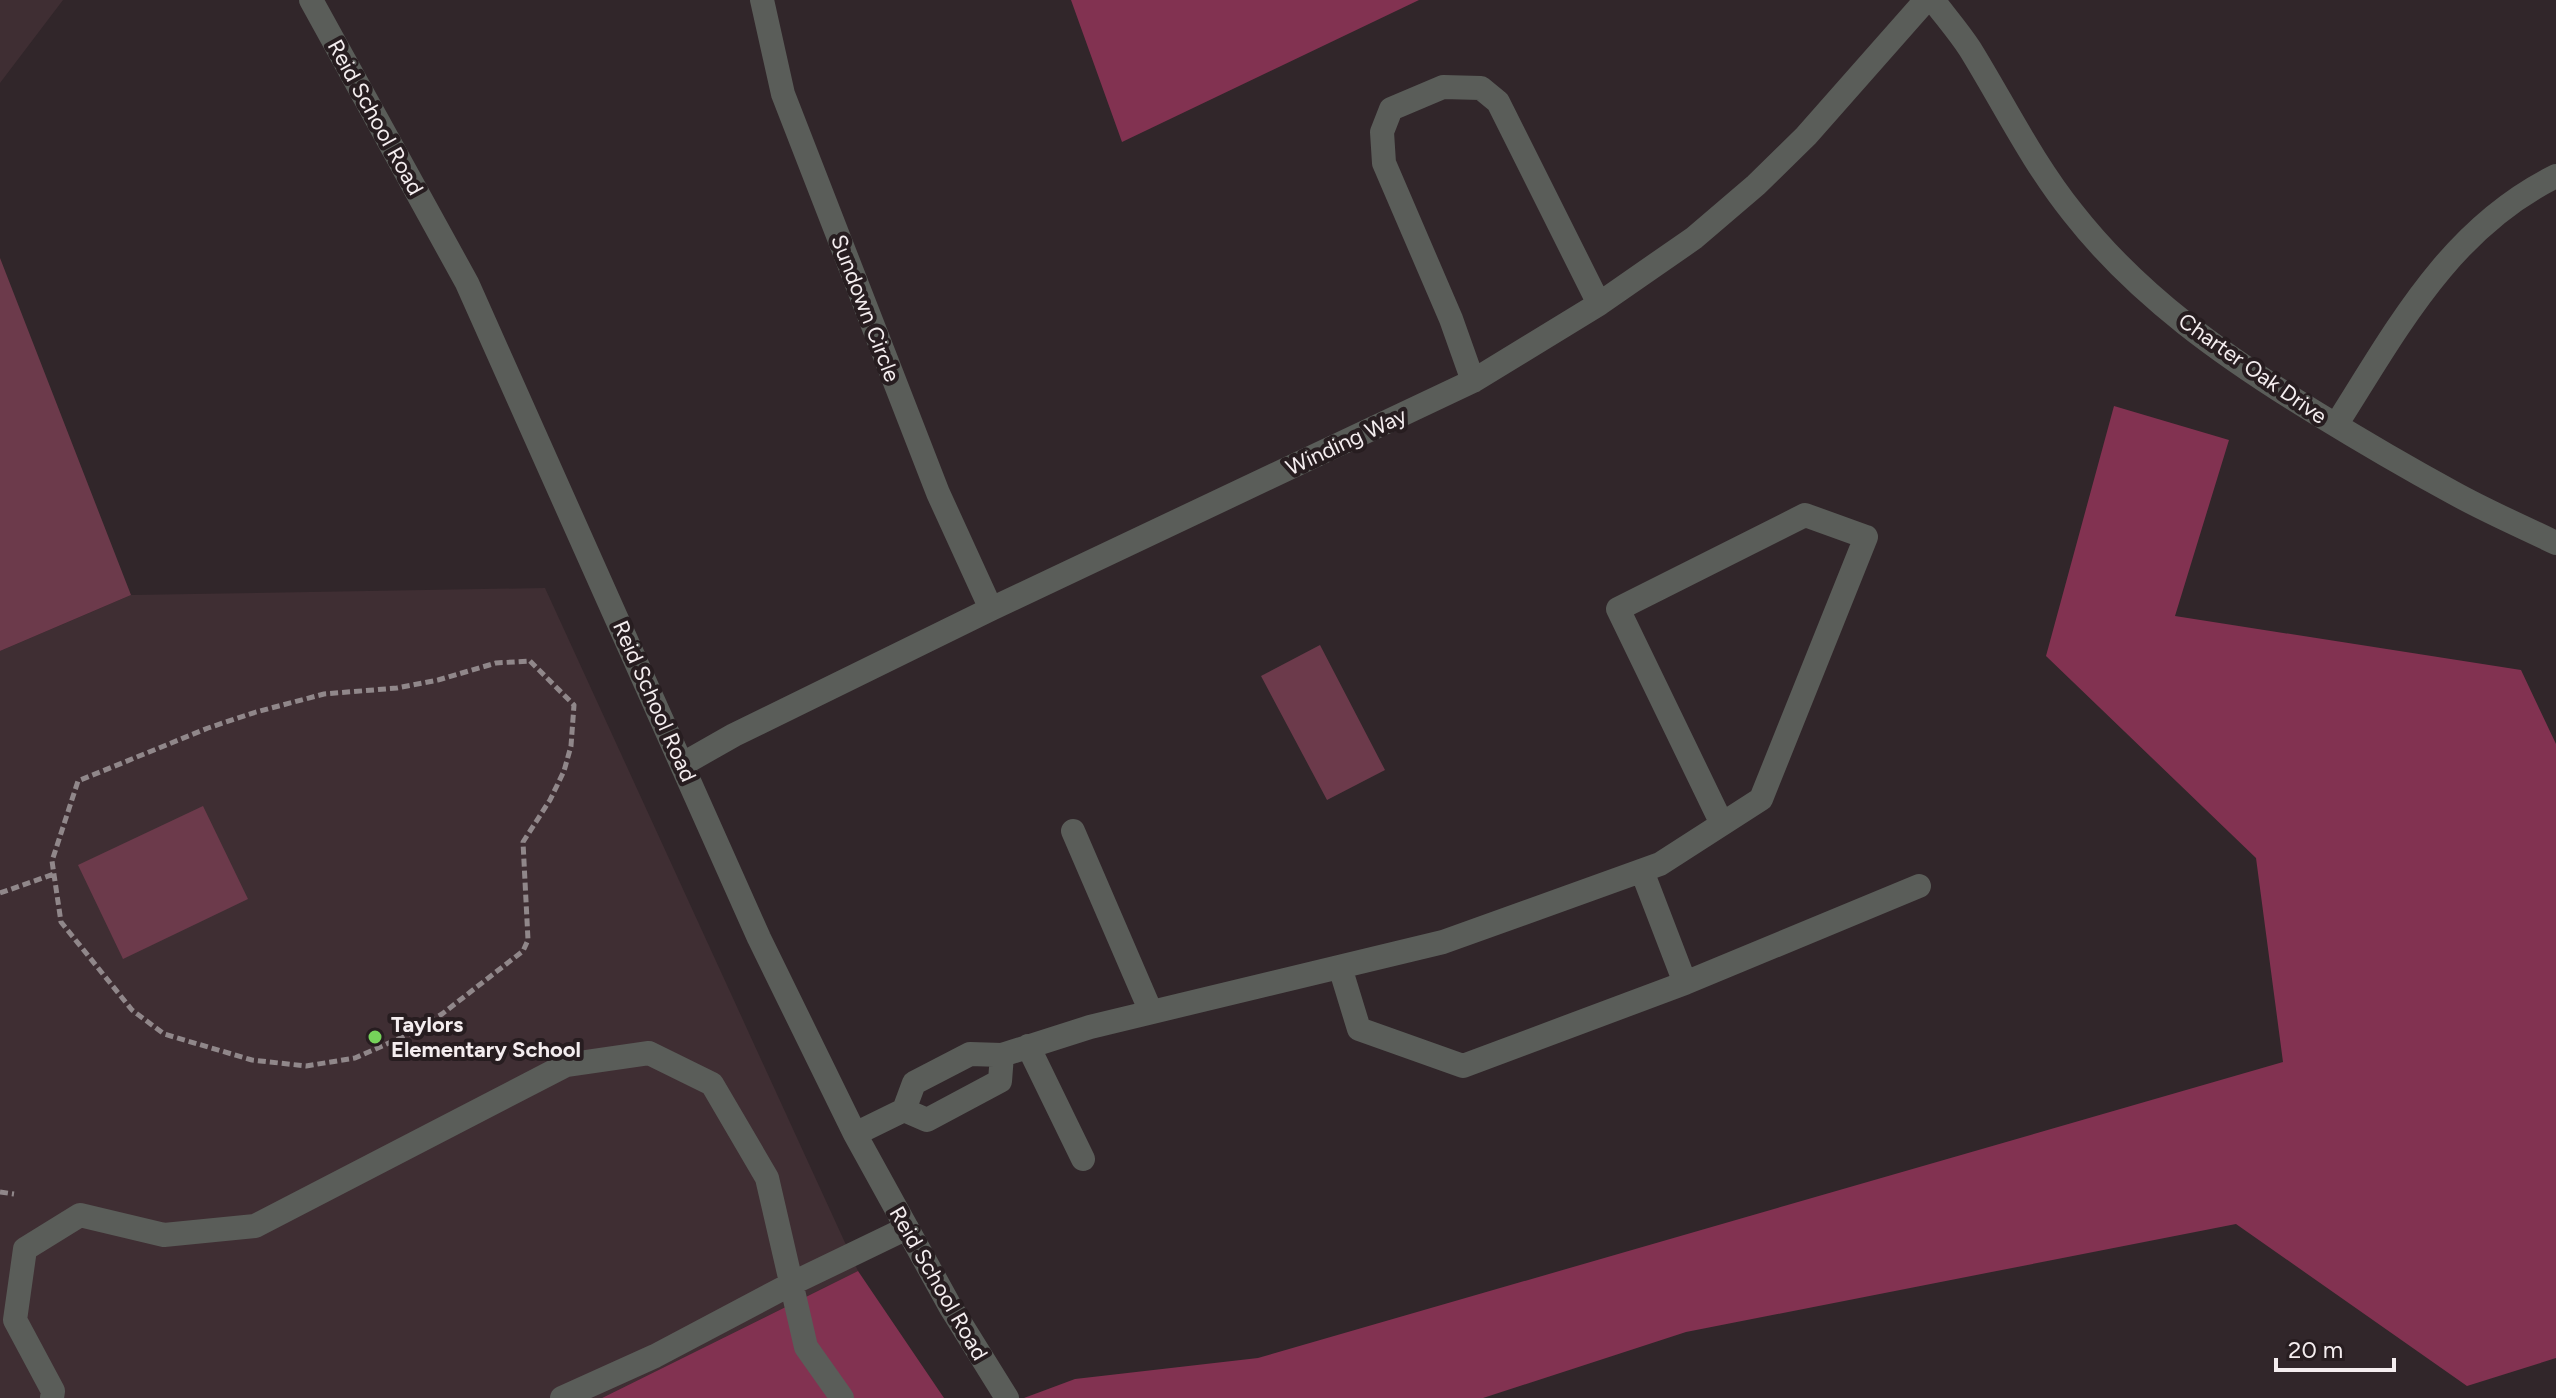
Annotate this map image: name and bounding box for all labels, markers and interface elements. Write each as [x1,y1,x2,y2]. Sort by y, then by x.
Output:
street label: Reid School Road [322,35,429,200]
street label: Sundown Circle [825,231,906,386]
street label: Charter Oak Drive [2173,307,2332,430]
street label: Winding Way [1282,402,1411,481]
street label: Reid School Road [607,617,702,786]
place label: Taylors Elementary School [391,1011,581,1063]
marker: Taylors Elementary School [366,1028,384,1046]
street label: Reid School Road [884,1201,994,1365]
scale bar [2276,1322,2394,1372]
text: 20 m [2288,1335,2343,1364]

